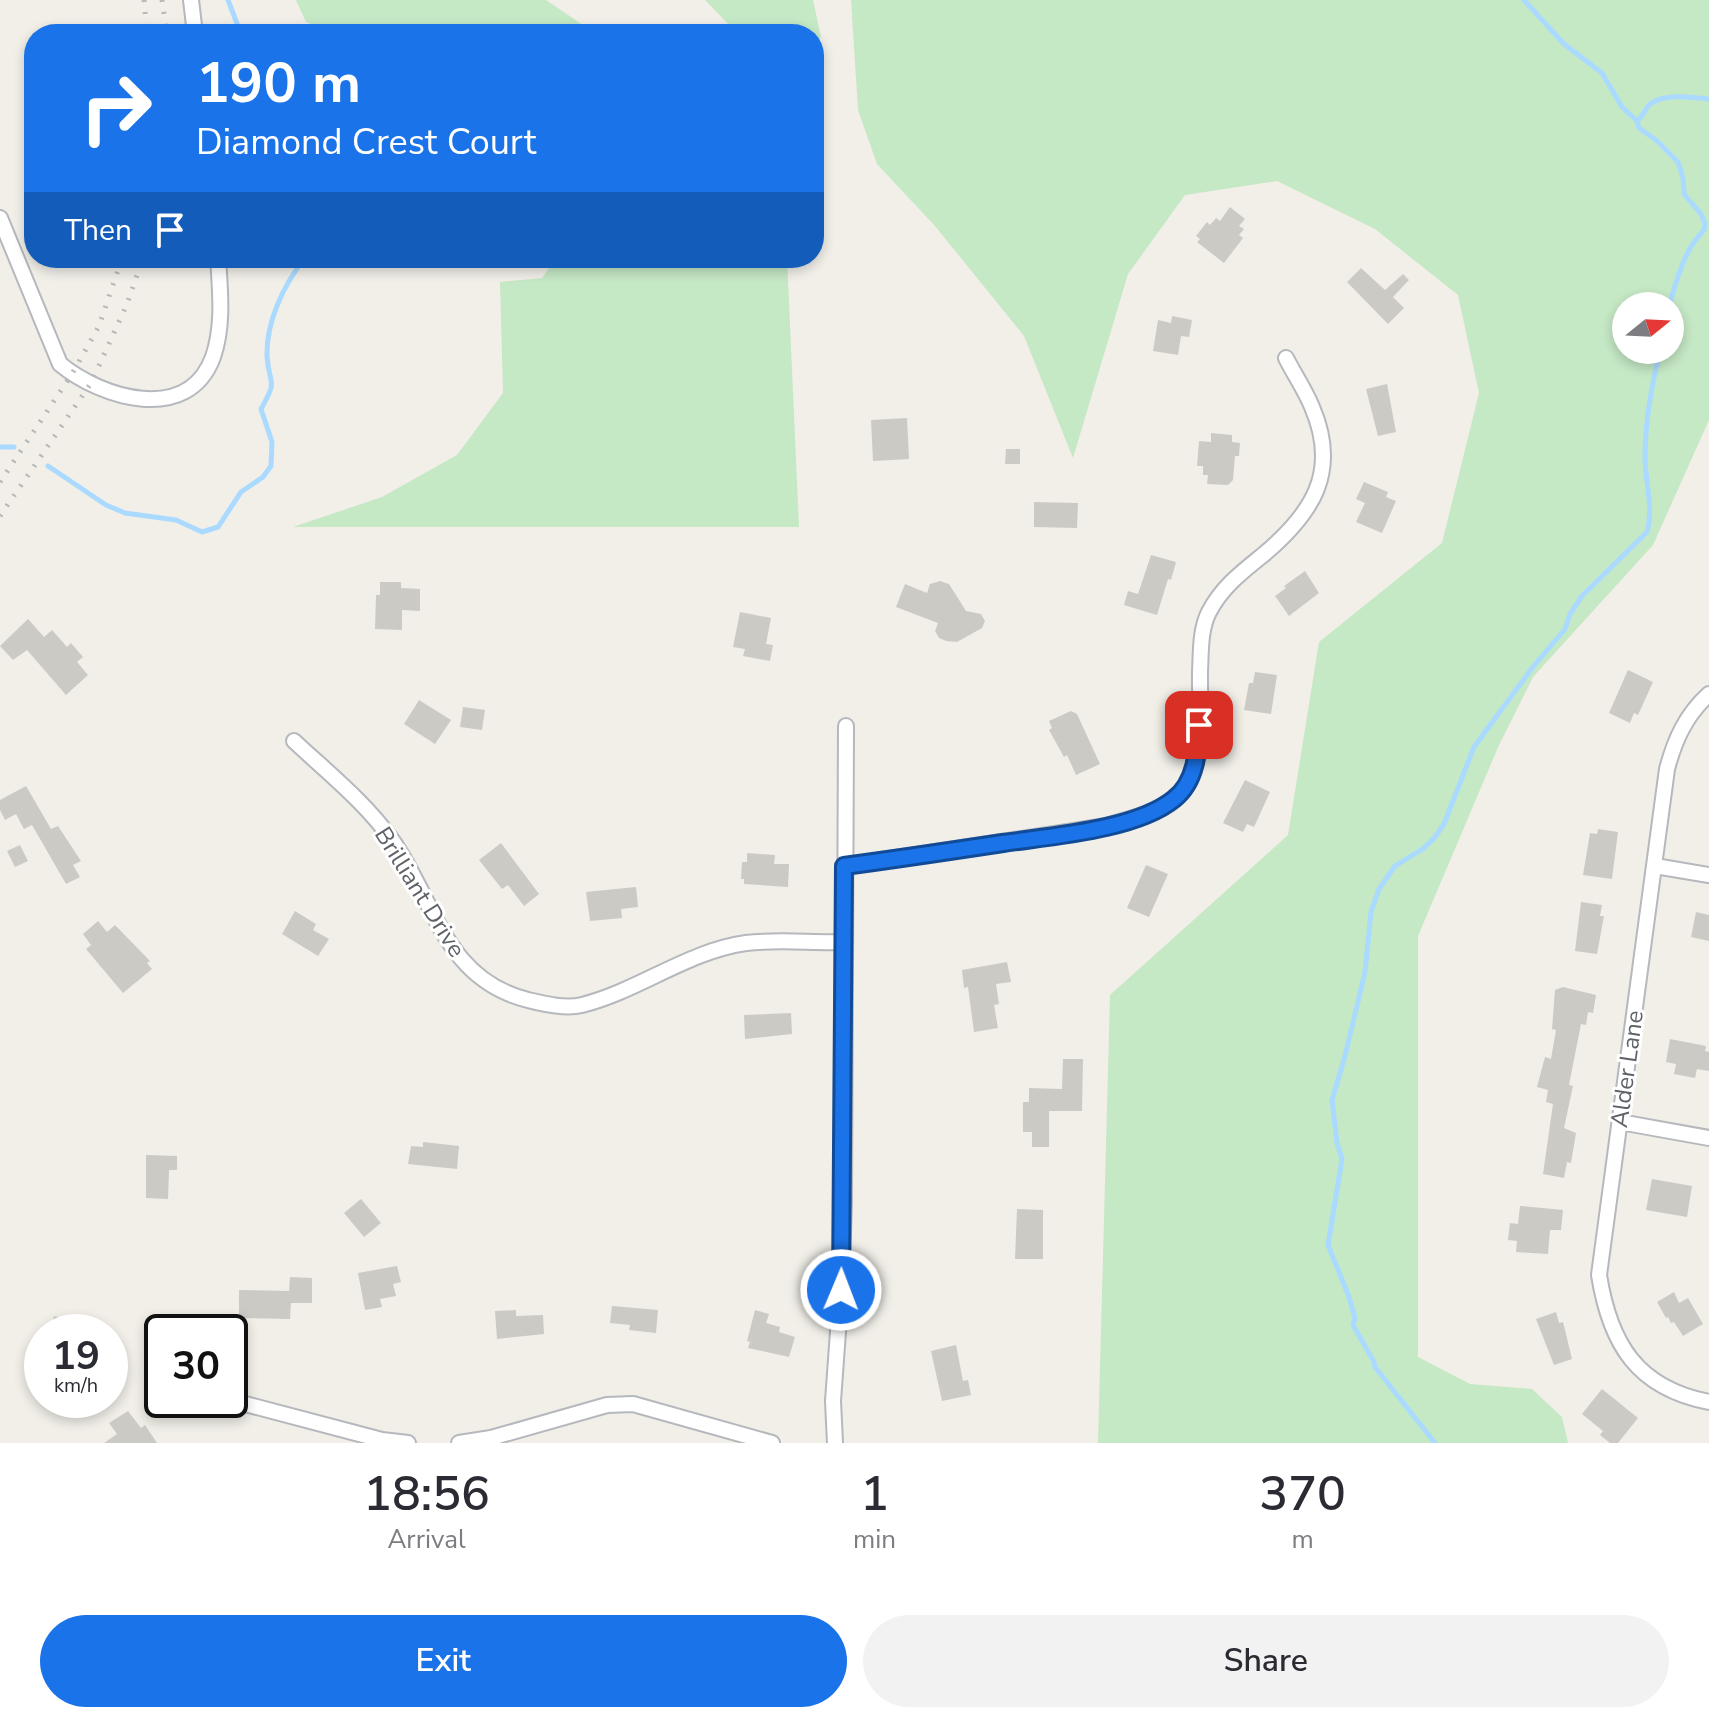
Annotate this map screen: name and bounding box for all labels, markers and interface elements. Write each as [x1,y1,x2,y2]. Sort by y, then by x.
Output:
text: 190 m [196,45,361,122]
icon: right [64,56,168,160]
text: Diamond Crest Court [196,118,536,167]
icon: arrive [148,208,192,252]
text: Then [64,210,132,251]
north arrow [1612,292,1684,364]
map controls [1612,292,1684,364]
pin [1165,691,1233,759]
icon: arrive [1177,703,1221,747]
street label: Brilliant Drive [367,821,473,963]
street label: Alder Lane [1603,1008,1651,1130]
position arrow [799,1248,883,1332]
speed limit sign: 30 [144,1314,248,1418]
text: 19 [52,1329,100,1383]
text: km/h [54,1372,98,1399]
text: 18:56 [363,1461,490,1527]
text: 1 [860,1461,889,1527]
text: 370 [1259,1461,1346,1527]
text: Arrival [387,1522,466,1557]
text: min [853,1522,896,1557]
text: m [1291,1522,1314,1557]
button: Exit [40,1615,847,1707]
button: Share [863,1615,1669,1707]

